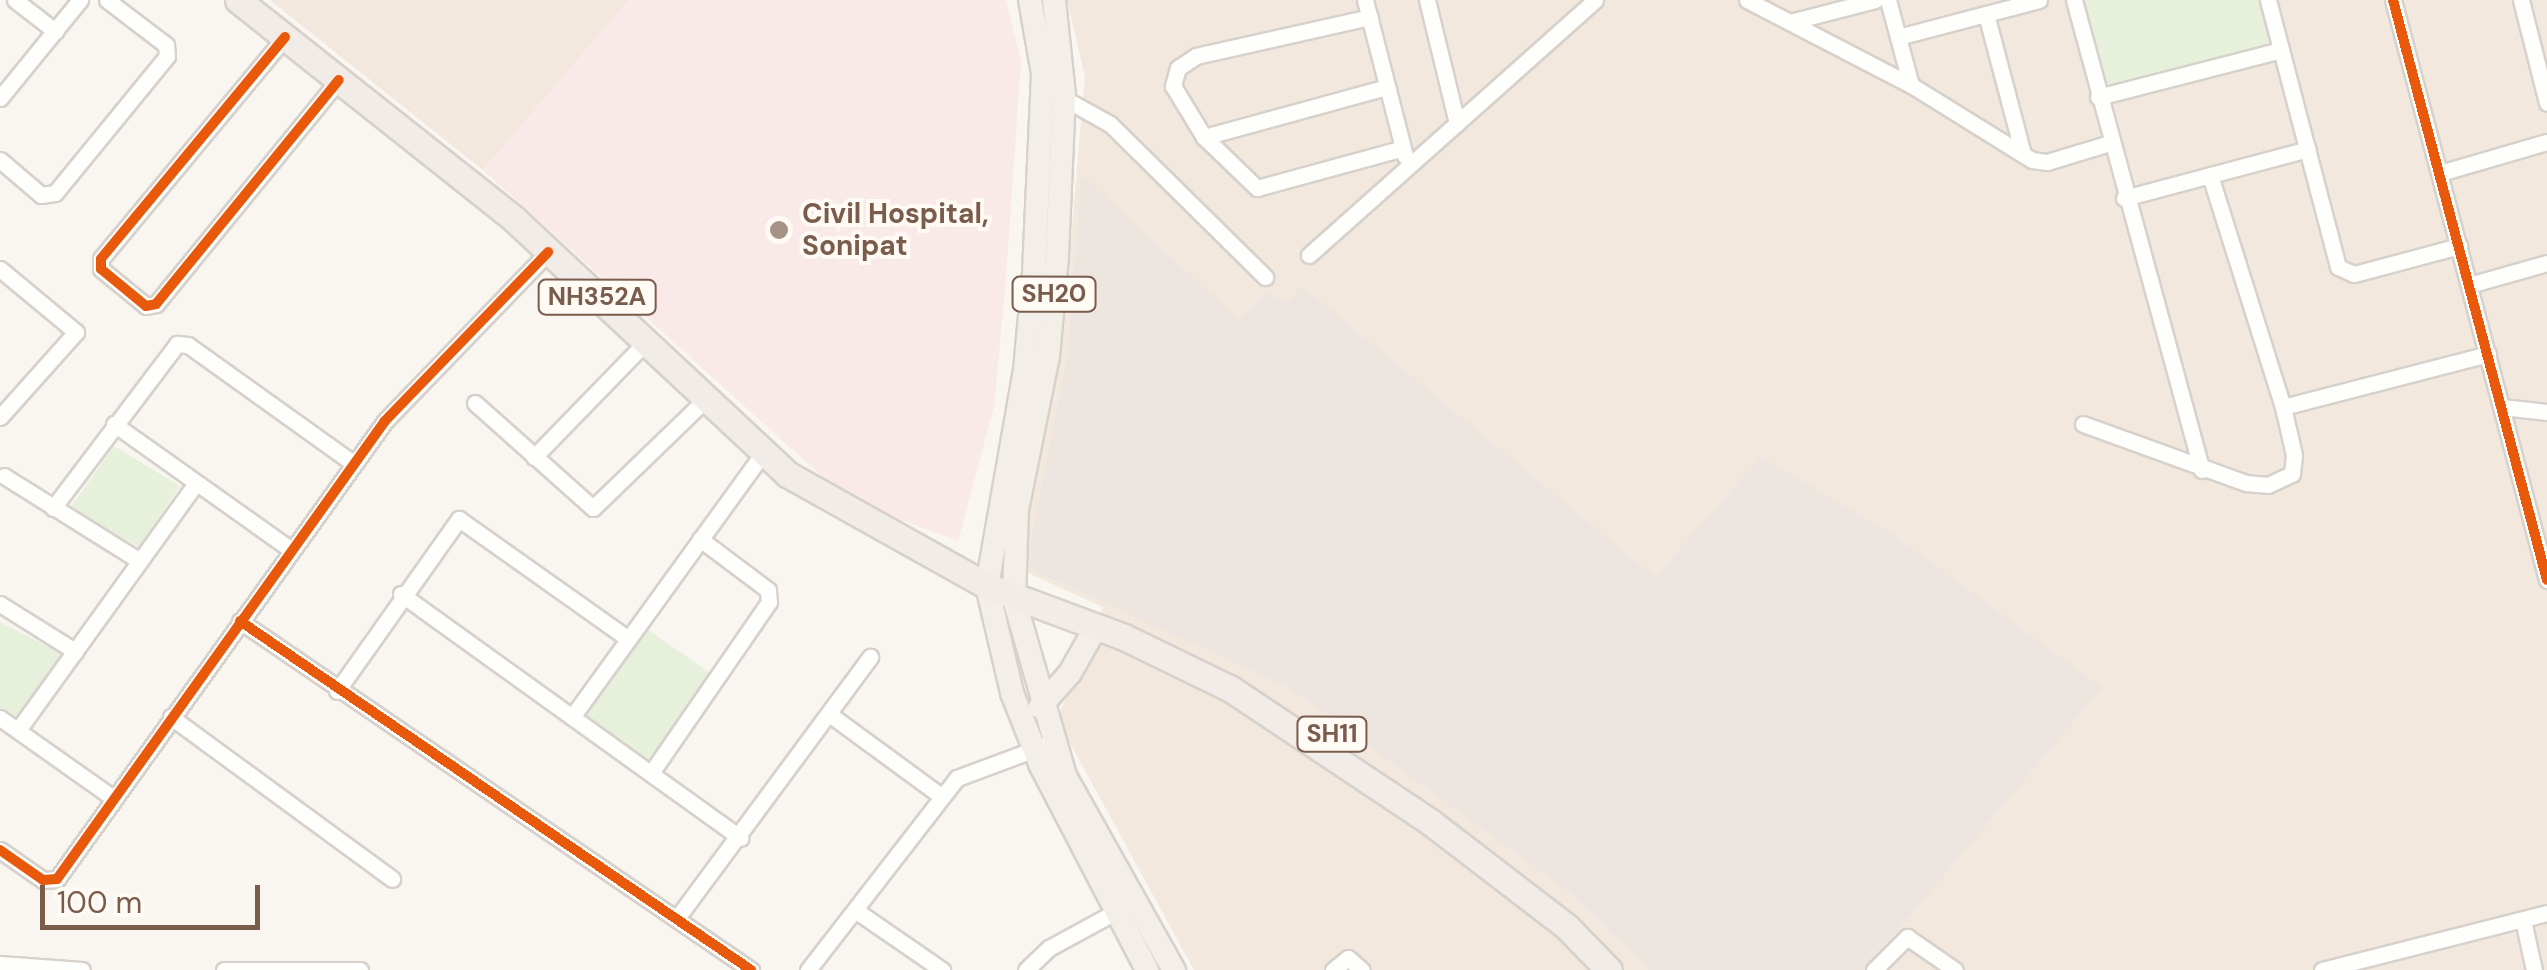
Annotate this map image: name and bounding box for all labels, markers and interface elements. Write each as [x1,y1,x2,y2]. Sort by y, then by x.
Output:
place label: Civil Hospital, Sonipat [802,197,989,263]
marker: Civil Hospital, Sonipat [766,217,792,243]
road number: SH20 [1012,274,1096,314]
road number: NH352A [537,277,657,317]
road number: SH11 [1294,714,1370,754]
scale bar [45,865,265,927]
text: 100 m [57,883,142,922]

